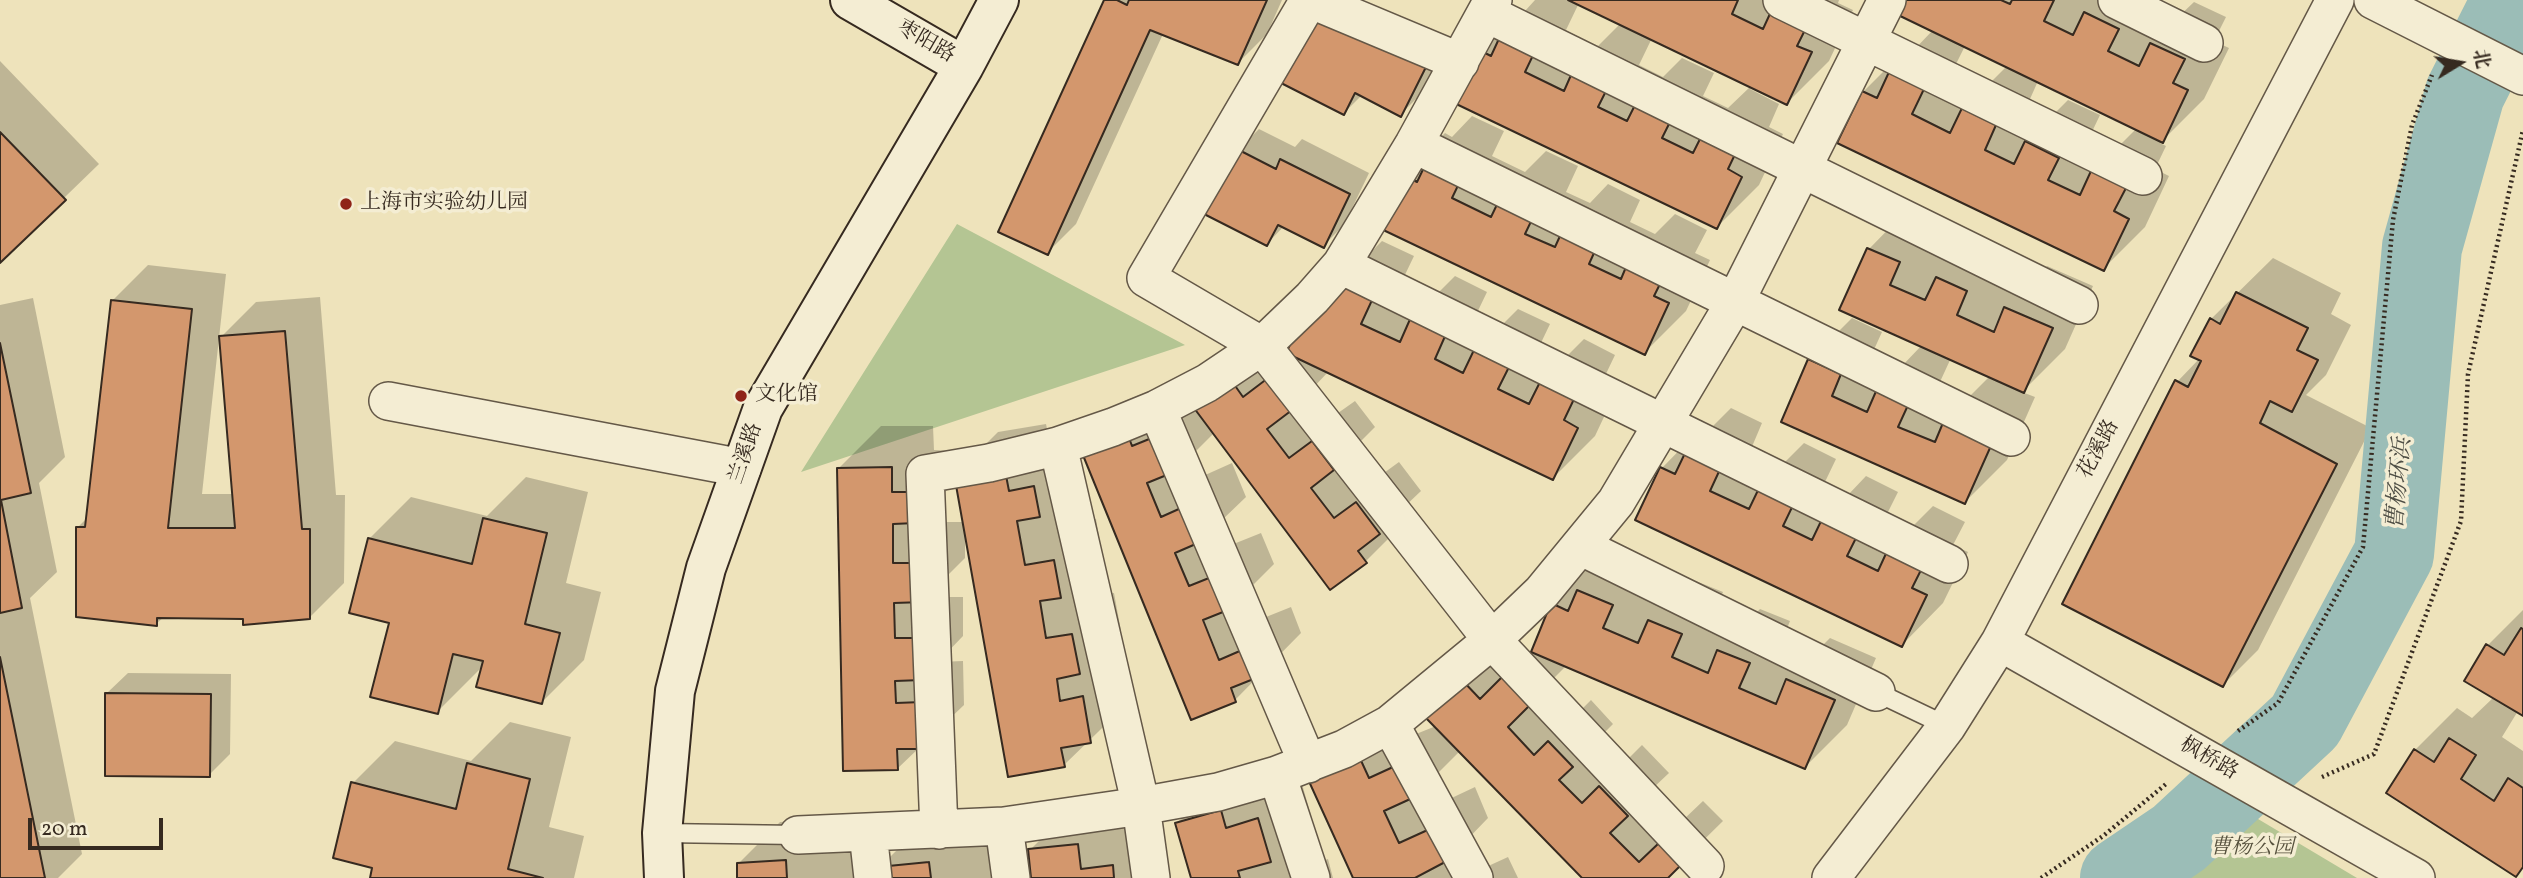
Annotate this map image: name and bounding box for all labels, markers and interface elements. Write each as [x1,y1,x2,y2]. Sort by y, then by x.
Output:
street label: 枣阳路 [891,16,959,70]
north arrow [2425,28,2495,98]
text: 北 [2466,47,2495,71]
place label: 上海市实验幼儿园 [360,191,528,217]
marker: 上海市实验幼儿园 [338,196,354,212]
place label: 文化馆 [755,383,818,409]
marker: 文化馆 [733,388,749,404]
street label: 花溪路 [2074,416,2126,484]
street label: 兰溪路 [725,420,769,488]
water label: 曹杨环浜 [2383,437,2419,531]
street label: 枫桥路 [2174,733,2242,787]
scale bar [32,804,166,848]
text: 20 m [41,815,87,844]
park label: 曹杨公园 [2210,836,2294,862]

